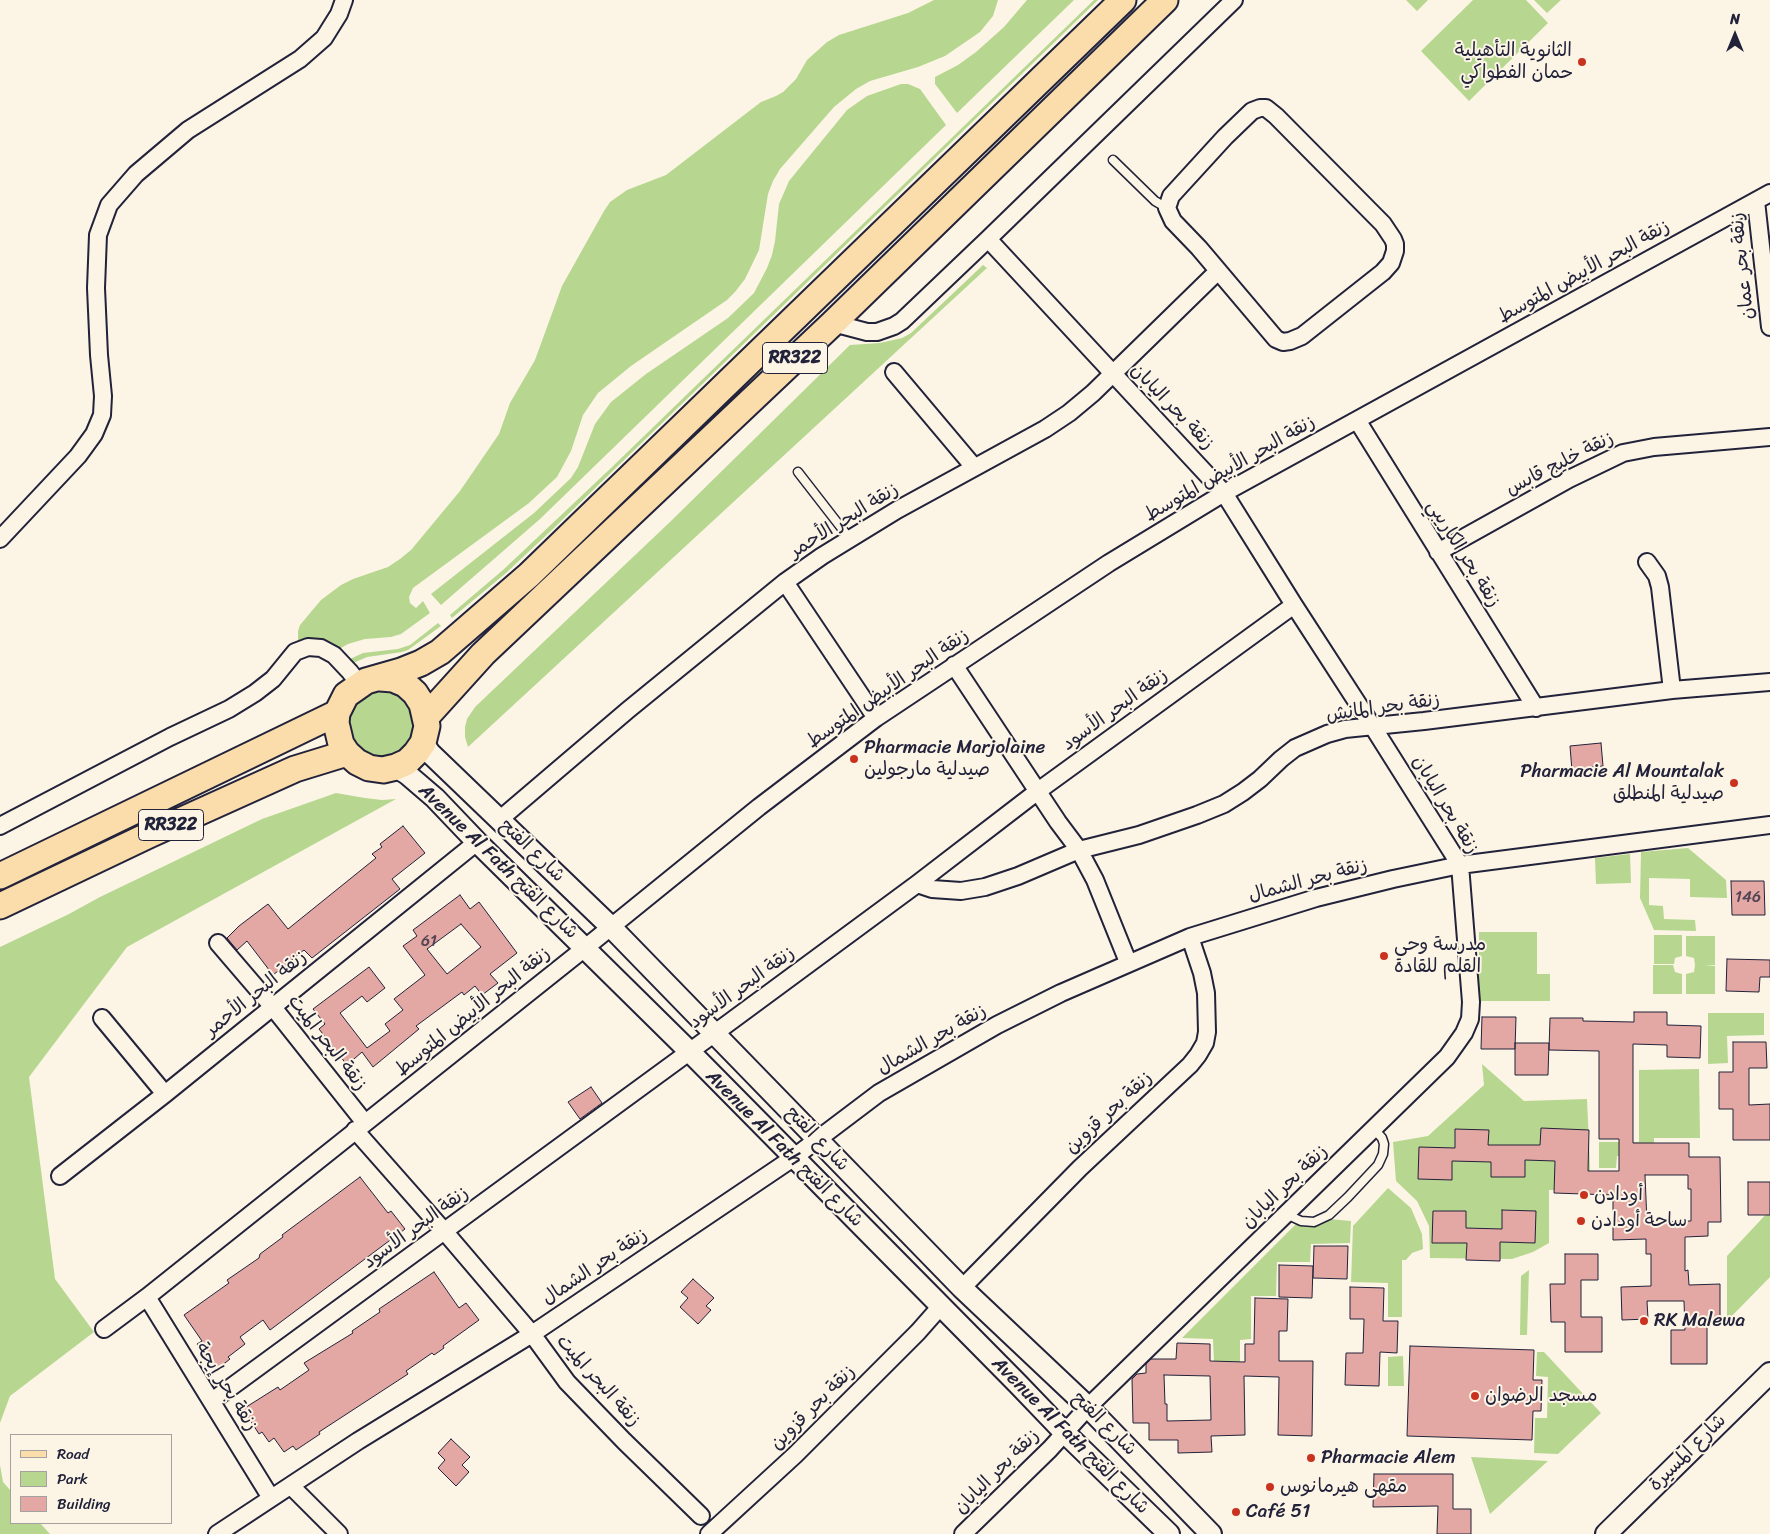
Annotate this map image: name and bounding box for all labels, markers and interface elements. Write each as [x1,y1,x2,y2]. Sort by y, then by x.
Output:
text: N [1730,7,1740,32]
north arrow [1710,10,1760,60]
place label: الثانوية التأهيلية حمان الفطواكي [1455,40,1572,84]
marker: الثانوية التأهيلية حمان الفطواكي [1576,56,1588,68]
street label: زنقة بحر عمان [1726,211,1760,321]
street label: زنقة البحر الأبيض المتوسط [1494,215,1674,329]
road number: RR322 [762,342,828,373]
street label: زنقة بحر اليابان [1125,359,1219,455]
street label: زنقة البحر الأبيض المتوسط [1141,411,1319,527]
street label: زنقة خليج قابس [1502,427,1618,501]
street label: زنقة البحر الأحمر [785,478,903,564]
street label: زنقة بحر الكاريبي [1421,496,1505,612]
street label: زنقة البحر الأبيض المتوسط [802,624,974,754]
street label: زنقة البحر الأسود [1058,664,1172,756]
street label: زنقة بحر المانش [1325,689,1441,727]
place label: Pharmacie Marjolaine صيدلية مارجولين [864,737,1045,781]
street label: زنقة بحر اليابان [1407,752,1483,858]
marker: Pharmacie Marjolaine صيدلية مارجولين [848,753,860,765]
place label: Pharmacie Al Mountalak صيدلية المنطلق [1520,761,1724,805]
marker: Pharmacie Al Mountalak صيدلية المنطلق [1728,777,1740,789]
street label: Avenue Al Fath شارع الفتح [413,780,583,944]
road number: RR322 [138,810,204,840]
street label: شارع الفتح [495,814,569,888]
street label: زنقة بحر الشمال [1246,854,1370,908]
house number: 146 [1735,888,1761,908]
house number: 61 [421,932,437,952]
place label: مدرسة وحي القلم للقادة [1394,934,1486,978]
street label: زنقة البحر الأبيض المتوسط [391,942,555,1082]
street label: زنقة البحر الأسود [685,942,799,1034]
street label: زنقة البحر الأحمر [200,946,312,1042]
marker: مدرسة وحي القلم للقادة [1378,950,1390,962]
street label: زنقة البحر الميت [283,991,371,1095]
street label: زنقة بحر الشمال [873,1000,991,1080]
street label: Avenue Al Fath شارع الفتح [701,1066,867,1232]
street label: زنقة بحر قزوين [1061,1067,1157,1159]
street label: شارع الفتح [780,1102,854,1176]
street label: زنقة بحر اليابان [1237,1140,1333,1234]
street label: زنقة البحر الأسود [359,1182,473,1274]
place label: أودادن [1594,1184,1643,1206]
marker: أودادن [1578,1189,1590,1201]
place label: ساحة أودادن [1591,1210,1687,1232]
marker: ساحة أودادن [1575,1215,1587,1227]
street label: زنقة بحر الشمال [538,1223,652,1311]
place label: RK Malewa [1654,1310,1745,1332]
marker: RK Malewa [1638,1315,1650,1327]
street label: زنقة البحر الميت [551,1331,645,1431]
street label: زنقة بحر إيجة [190,1339,262,1435]
street label: Avenue Al Fath شارع الفتح [987,1353,1153,1519]
street label: زنقة بحر قزوين [766,1361,860,1455]
place label: مسجد الرضوان [1485,1385,1597,1407]
street label: شارع الفتح [1067,1387,1141,1461]
marker: مسجد الرضوان [1469,1390,1481,1402]
street label: شارع المسيرة [1645,1410,1731,1496]
street label: زنقة بحر اليابان [950,1425,1044,1519]
legend [10,1434,172,1524]
text: Road [57,1441,89,1467]
place label: Pharmacie Alem [1321,1447,1456,1469]
marker: Pharmacie Alem [1305,1452,1317,1464]
text: Park [57,1466,88,1492]
place label: مقهى هيرمانوس [1280,1476,1407,1498]
marker: مقهى هيرمانوس [1264,1481,1276,1493]
text: Building [57,1491,111,1517]
place label: Café 51 [1246,1501,1310,1523]
marker: Café 51 [1230,1506,1242,1518]

